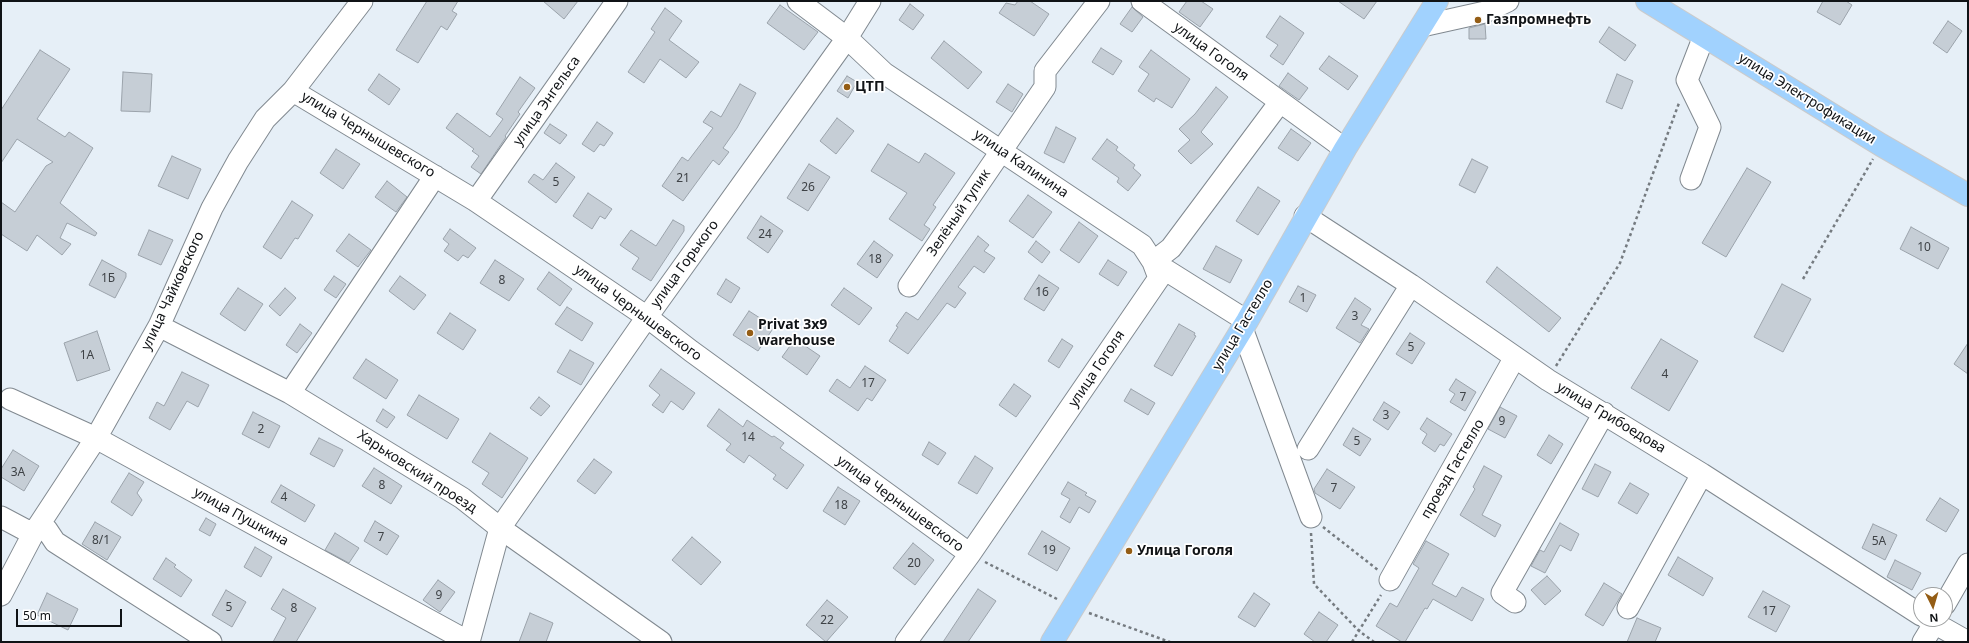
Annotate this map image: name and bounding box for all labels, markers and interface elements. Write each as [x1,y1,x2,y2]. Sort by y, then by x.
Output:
place label: Газпромнефть [1486,12,1591,28]
marker: Газпромнефть [1473,15,1483,25]
street label: улица Гоголя [1170,19,1252,85]
street label: улица Электрофикации [1735,50,1879,148]
street label: улица Энгельса [510,53,584,149]
place label: ЦТП [855,79,885,95]
marker: ЦТП [842,82,852,92]
street label: улица Чернышевского [298,88,438,182]
street label: улица Калинина [971,126,1071,202]
street label: Зелёный тупик [924,166,994,260]
house number: 21 [676,172,690,186]
house number: 5 [553,176,559,190]
house number: 26 [801,181,815,195]
street label: улица Горького [648,217,722,311]
house number: 24 [758,228,772,242]
street label: улица Чайковского [138,229,208,353]
house number: 10 [1917,241,1931,255]
house number: 18 [868,253,882,267]
street label: улица Чернышевского [571,261,705,365]
house number: 1Б [101,272,115,286]
house number: 8 [499,274,505,288]
street label: улица Гастелло [1209,276,1277,374]
house number: 16 [1035,286,1049,300]
house number: 1 [1300,292,1306,306]
house number: 3 [1352,310,1358,324]
place label: Privat 3x9 warehouse [758,317,835,350]
street label: улица Гоголя [1065,327,1129,411]
marker: Privat 3x9 warehouse [745,328,755,338]
house number: 5 [1408,341,1414,355]
house number: 1А [80,349,94,363]
house number: 4 [1662,368,1668,382]
house number: 17 [861,377,875,391]
street label: улица Грибоедова [1554,379,1668,457]
house number: 7 [1460,391,1466,405]
house number: 3 [1383,409,1389,423]
house number: 9 [1499,415,1505,429]
street label: проезд Гастелло [1418,416,1488,522]
house number: 2 [258,423,264,437]
street label: Харьковский проезд [354,427,480,517]
house number: 14 [741,431,755,445]
house number: 5 [1354,435,1360,449]
street label: улица Чернышевского [833,452,967,556]
house number: 3А [11,466,25,480]
house number: 8 [379,479,385,493]
house number: 7 [1331,482,1337,496]
street label: улица Пушкина [191,484,291,550]
house number: 4 [281,491,287,505]
house number: 18 [834,499,848,513]
house number: 7 [378,531,384,545]
house number: 8/1 [92,534,110,548]
house number: 5А [1872,535,1886,549]
place label: Улица Гоголя [1137,543,1233,559]
house number: 19 [1042,544,1056,558]
marker: Улица Гоголя [1124,546,1134,556]
house number: 20 [907,557,921,571]
north arrow [1913,587,1953,627]
house number: 9 [436,589,442,603]
scale bar [18,601,124,627]
house number: 5 [226,601,232,615]
house number: 8 [291,602,297,616]
house number: 17 [1762,605,1776,619]
text: 50 m [23,607,51,624]
text: N [1929,611,1939,626]
house number: 22 [820,614,834,628]

